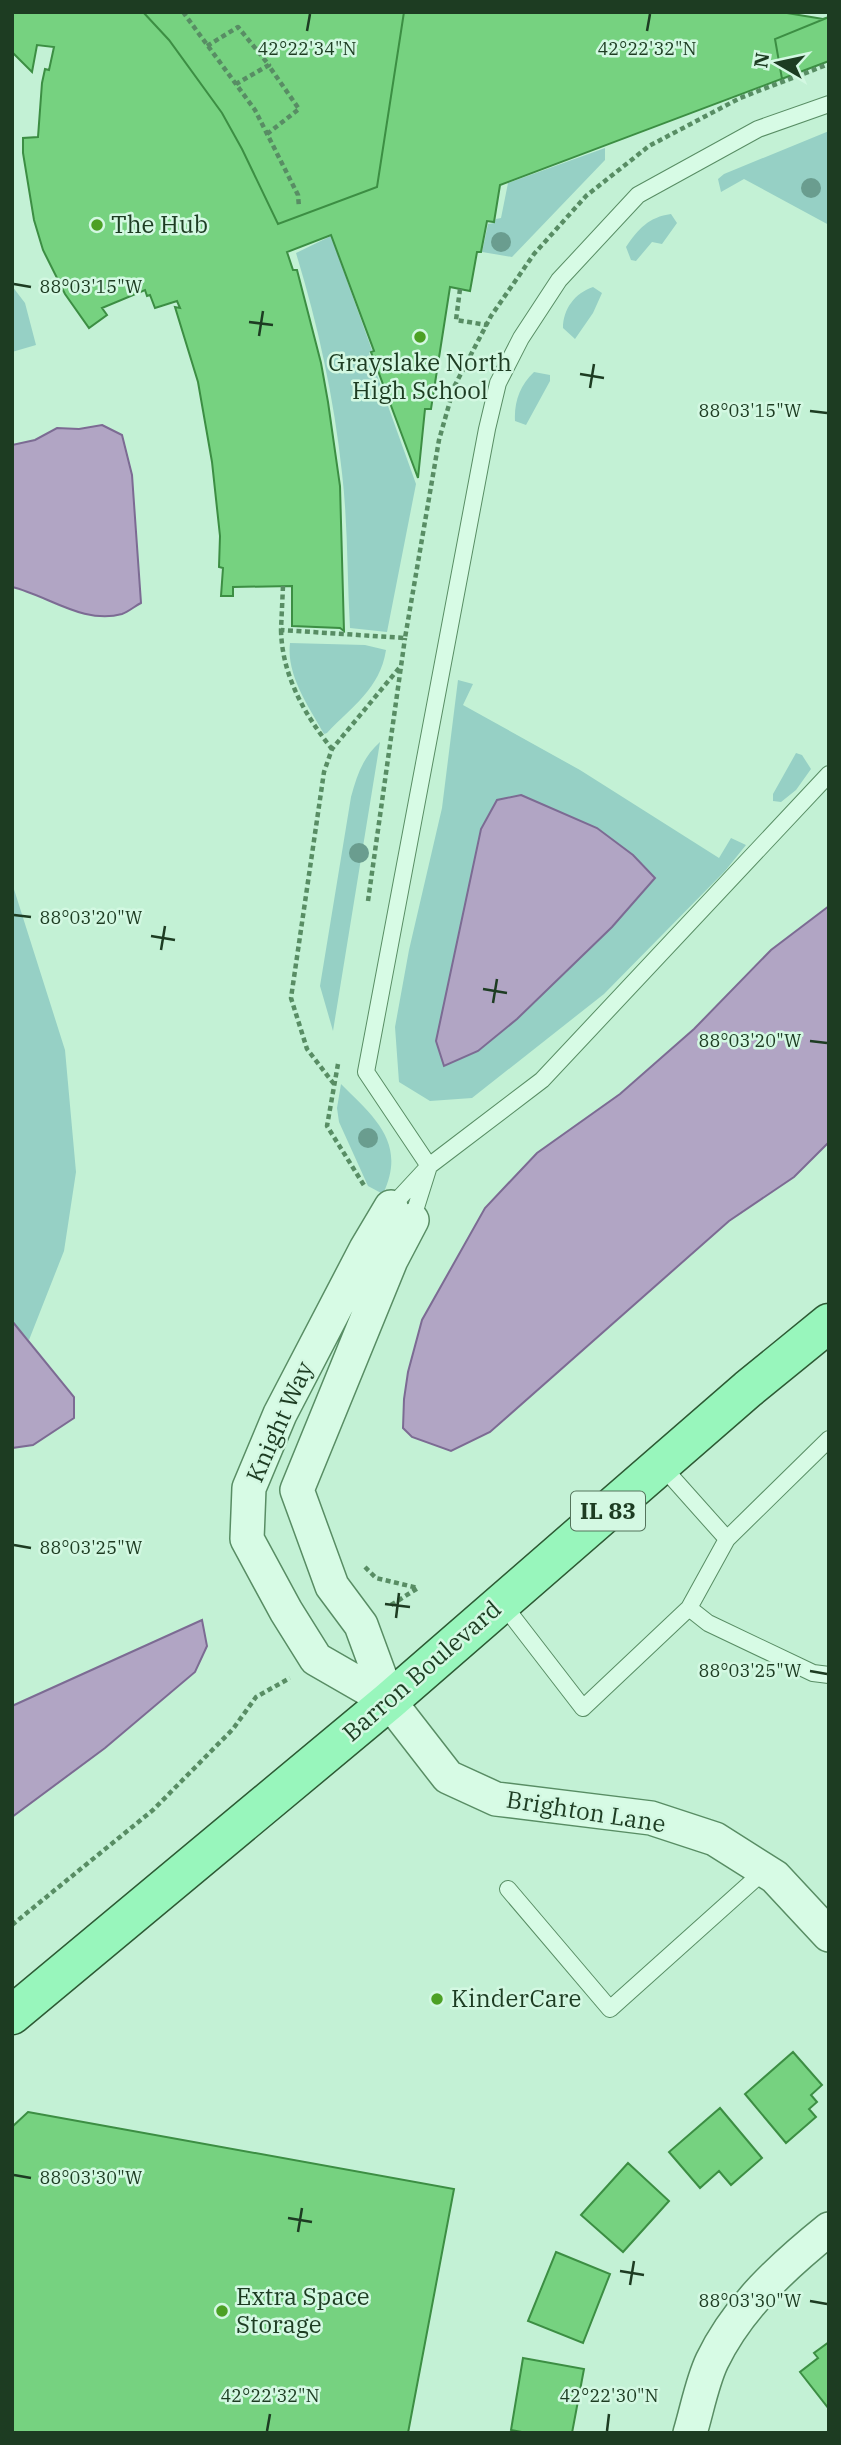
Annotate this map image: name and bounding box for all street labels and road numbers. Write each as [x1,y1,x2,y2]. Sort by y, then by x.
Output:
street label: Knight Way [238,1356,320,1487]
road number: IL 83 [571,1492,645,1530]
street label: Barron Boulevard [335,1592,507,1748]
street label: Brighton Lane [504,1783,668,1839]

